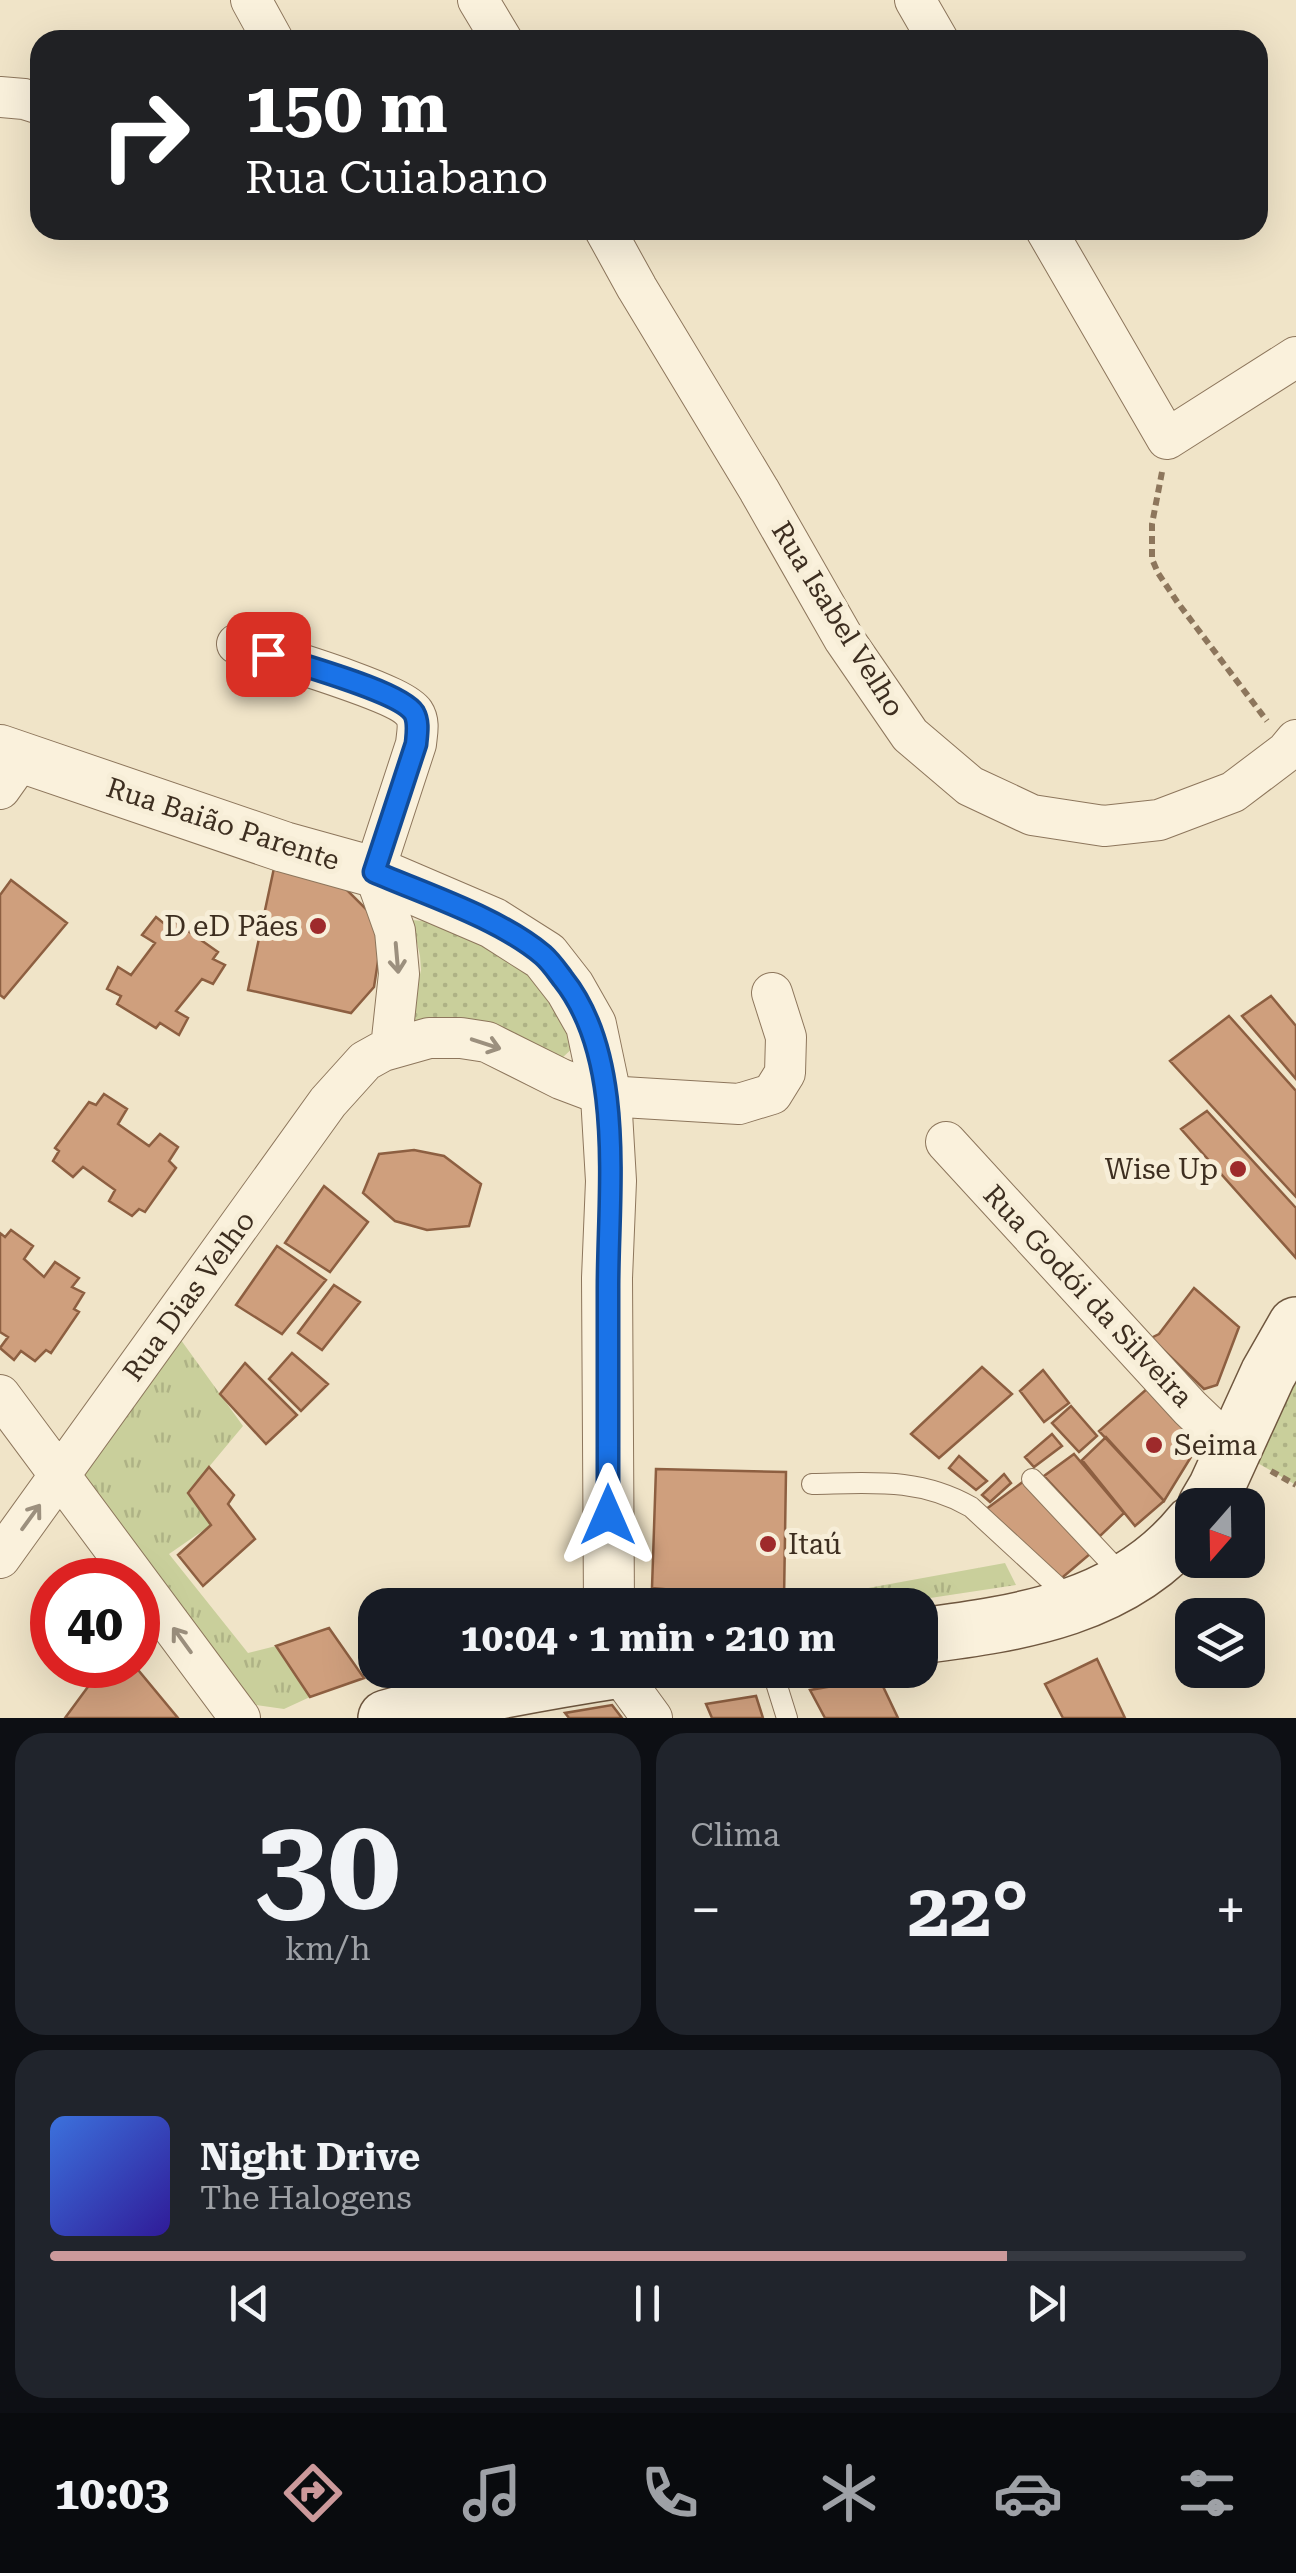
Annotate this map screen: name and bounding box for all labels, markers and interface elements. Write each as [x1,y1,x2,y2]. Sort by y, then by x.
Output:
text: 150 m [245,67,448,149]
icon: right [80,70,210,200]
text: Rua Cuiabano [245,151,548,204]
street label: Rua Isabel Velho [765,516,911,722]
pin [226,612,311,697]
icon: arrive [241,627,296,682]
street label: Rua Baião Parente [102,771,344,877]
place label: D eD Pães [164,910,298,943]
marker: D eD Pães [307,915,329,937]
one-way arrow [388,942,407,974]
one-way arrow [469,1036,501,1054]
place label: Wise Up [1105,1153,1218,1186]
marker: Wise Up [1227,1158,1249,1180]
street label: Rua Godói da Silveira [977,1178,1199,1414]
street label: Rua Dias Velho [116,1205,262,1387]
place label: Seima [1174,1429,1257,1462]
marker: Seima [1143,1434,1165,1456]
position arrow [556,1463,660,1567]
north arrow [1175,1488,1265,1578]
map controls [1175,1488,1265,1688]
one-way arrow [20,1504,41,1531]
place label: Itaú [788,1528,841,1561]
marker: Itaú [757,1533,779,1555]
speed limit sign: 40 [30,1558,160,1688]
button: layers [1175,1598,1265,1688]
text: 10:04 · 1 min · 210 m [461,1616,835,1660]
one-way arrow [171,1626,192,1654]
text: 30 [255,1788,401,1941]
text: Clima [691,1816,780,1854]
text: 22° [908,1866,1029,1954]
text: − [691,1878,721,1942]
text: + [1215,1878,1246,1942]
text: km/h [285,1930,371,1968]
text: Night Drive [200,2135,420,2179]
text: The Halogens [200,2179,412,2217]
icon: previous [222,2276,277,2331]
icon: pause [620,2276,675,2331]
icon: next [1019,2276,1074,2331]
icon: directions [278,2458,348,2528]
icon: music [457,2458,527,2528]
icon: phone [635,2458,705,2528]
icon: climate [814,2458,884,2528]
icon: car [993,2458,1063,2528]
icon: filters [1172,2458,1242,2528]
text: 10:03 [54,2467,169,2520]

